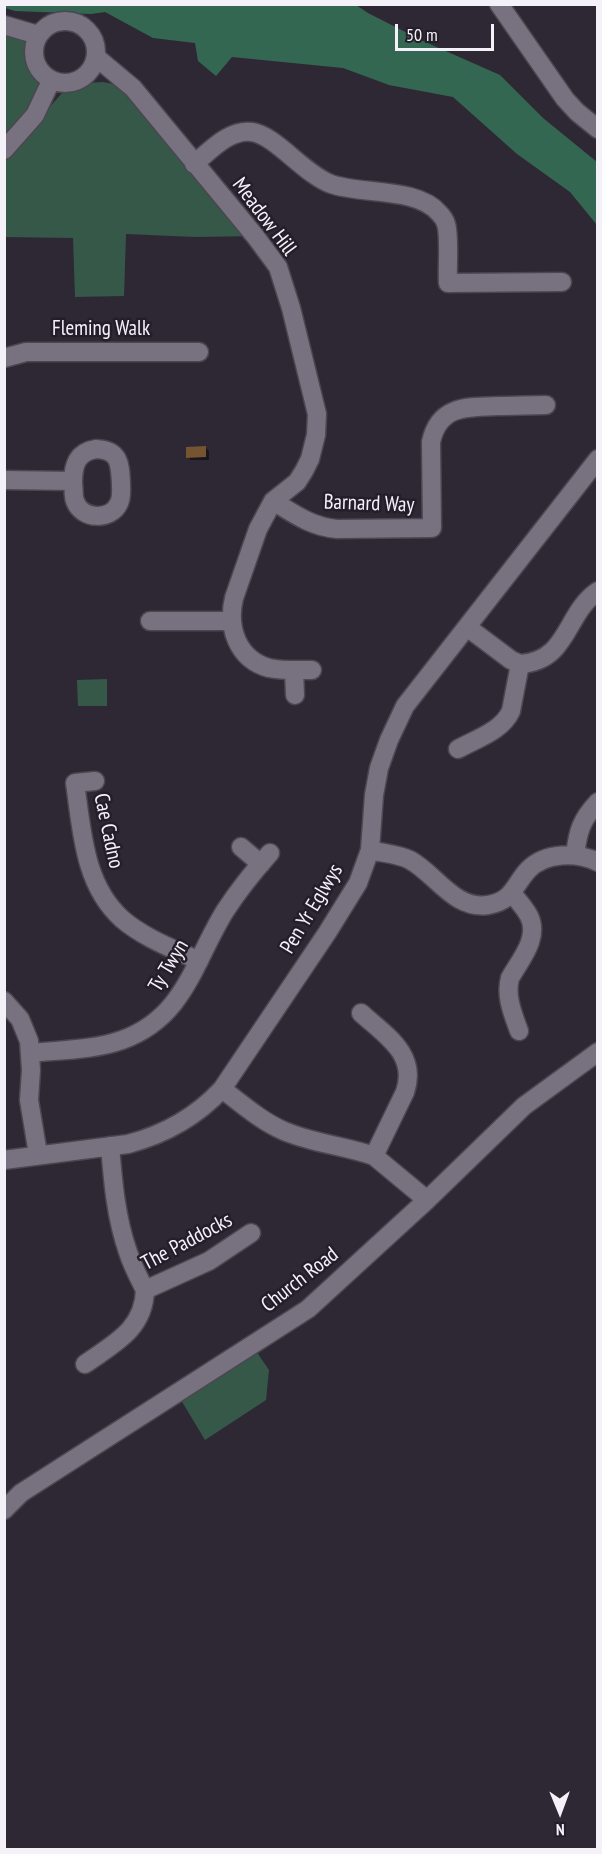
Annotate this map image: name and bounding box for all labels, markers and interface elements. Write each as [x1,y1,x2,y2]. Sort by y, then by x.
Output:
scale bar [398,12,497,50]
text: 50 m [406,23,438,46]
street label: Meadow Hill [227,173,301,261]
street label: Fleming Walk [52,316,150,342]
street label: Barnard Way [323,490,415,518]
street label: Cae Cadno [88,791,128,871]
street label: Pen Yr Eglwys [275,860,349,958]
street label: Ty Twyn [144,935,194,997]
street label: The Paddocks [137,1208,237,1276]
street label: Church Road [256,1242,344,1318]
north arrow [530,1782,590,1842]
text: N [556,1820,565,1840]

